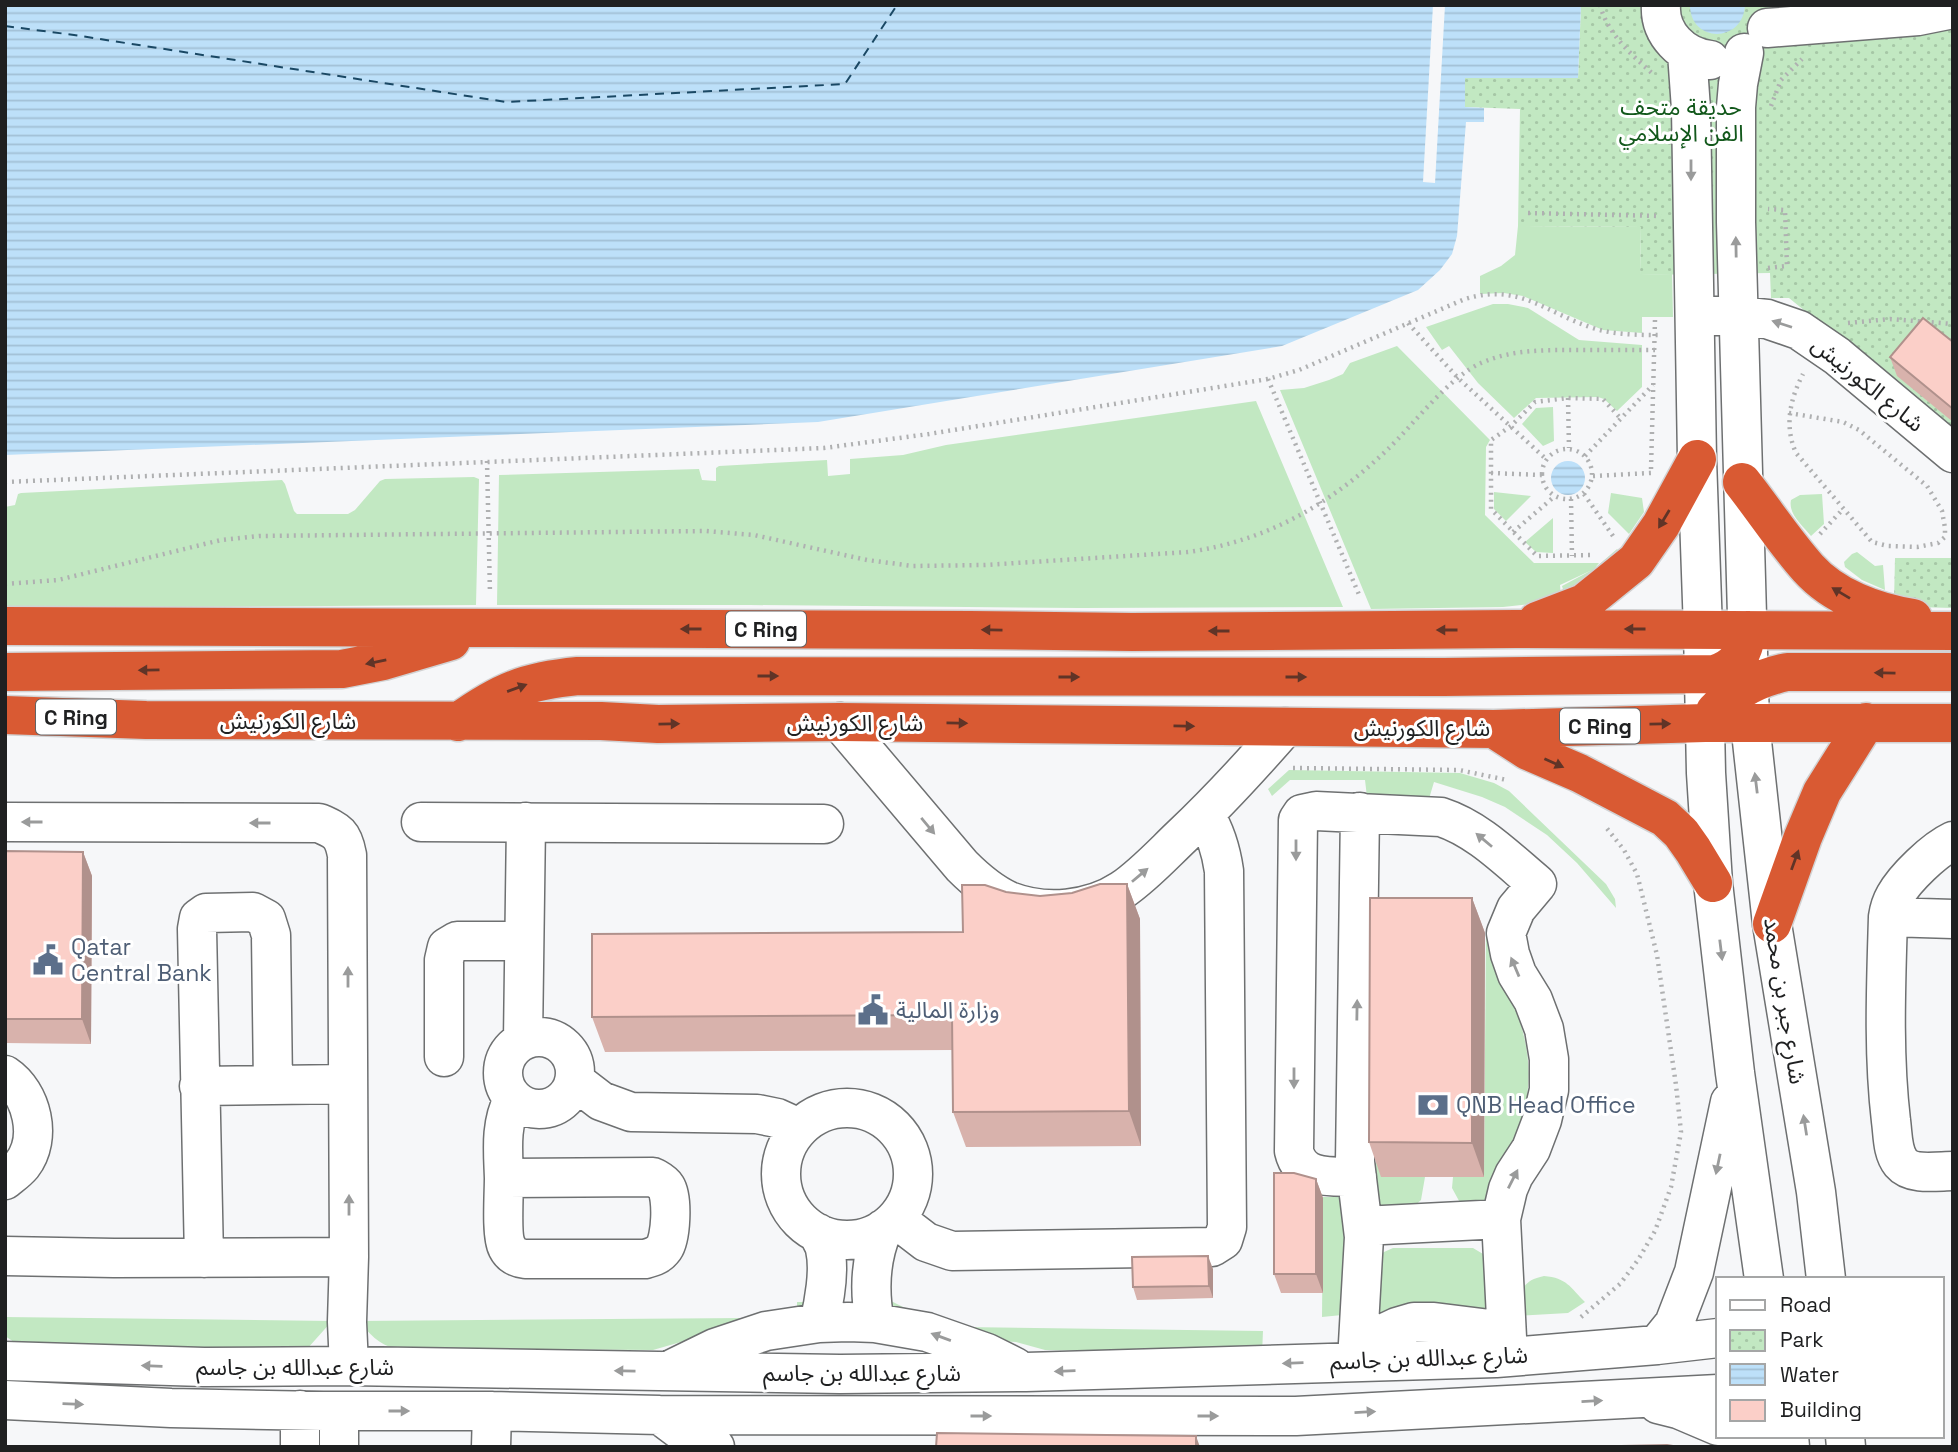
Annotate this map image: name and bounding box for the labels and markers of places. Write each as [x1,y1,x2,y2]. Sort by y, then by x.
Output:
place label: Qatar Central Bank [71,932,212,988]
public building icon: Qatar Central Bank [31,943,65,977]
public building icon: وزارة المالية [856,993,890,1027]
place label: وزارة المالية [896,995,1000,1025]
bank icon: QNB Head Office [1416,1088,1450,1122]
place label: QNB Head Office [1456,1090,1636,1120]

